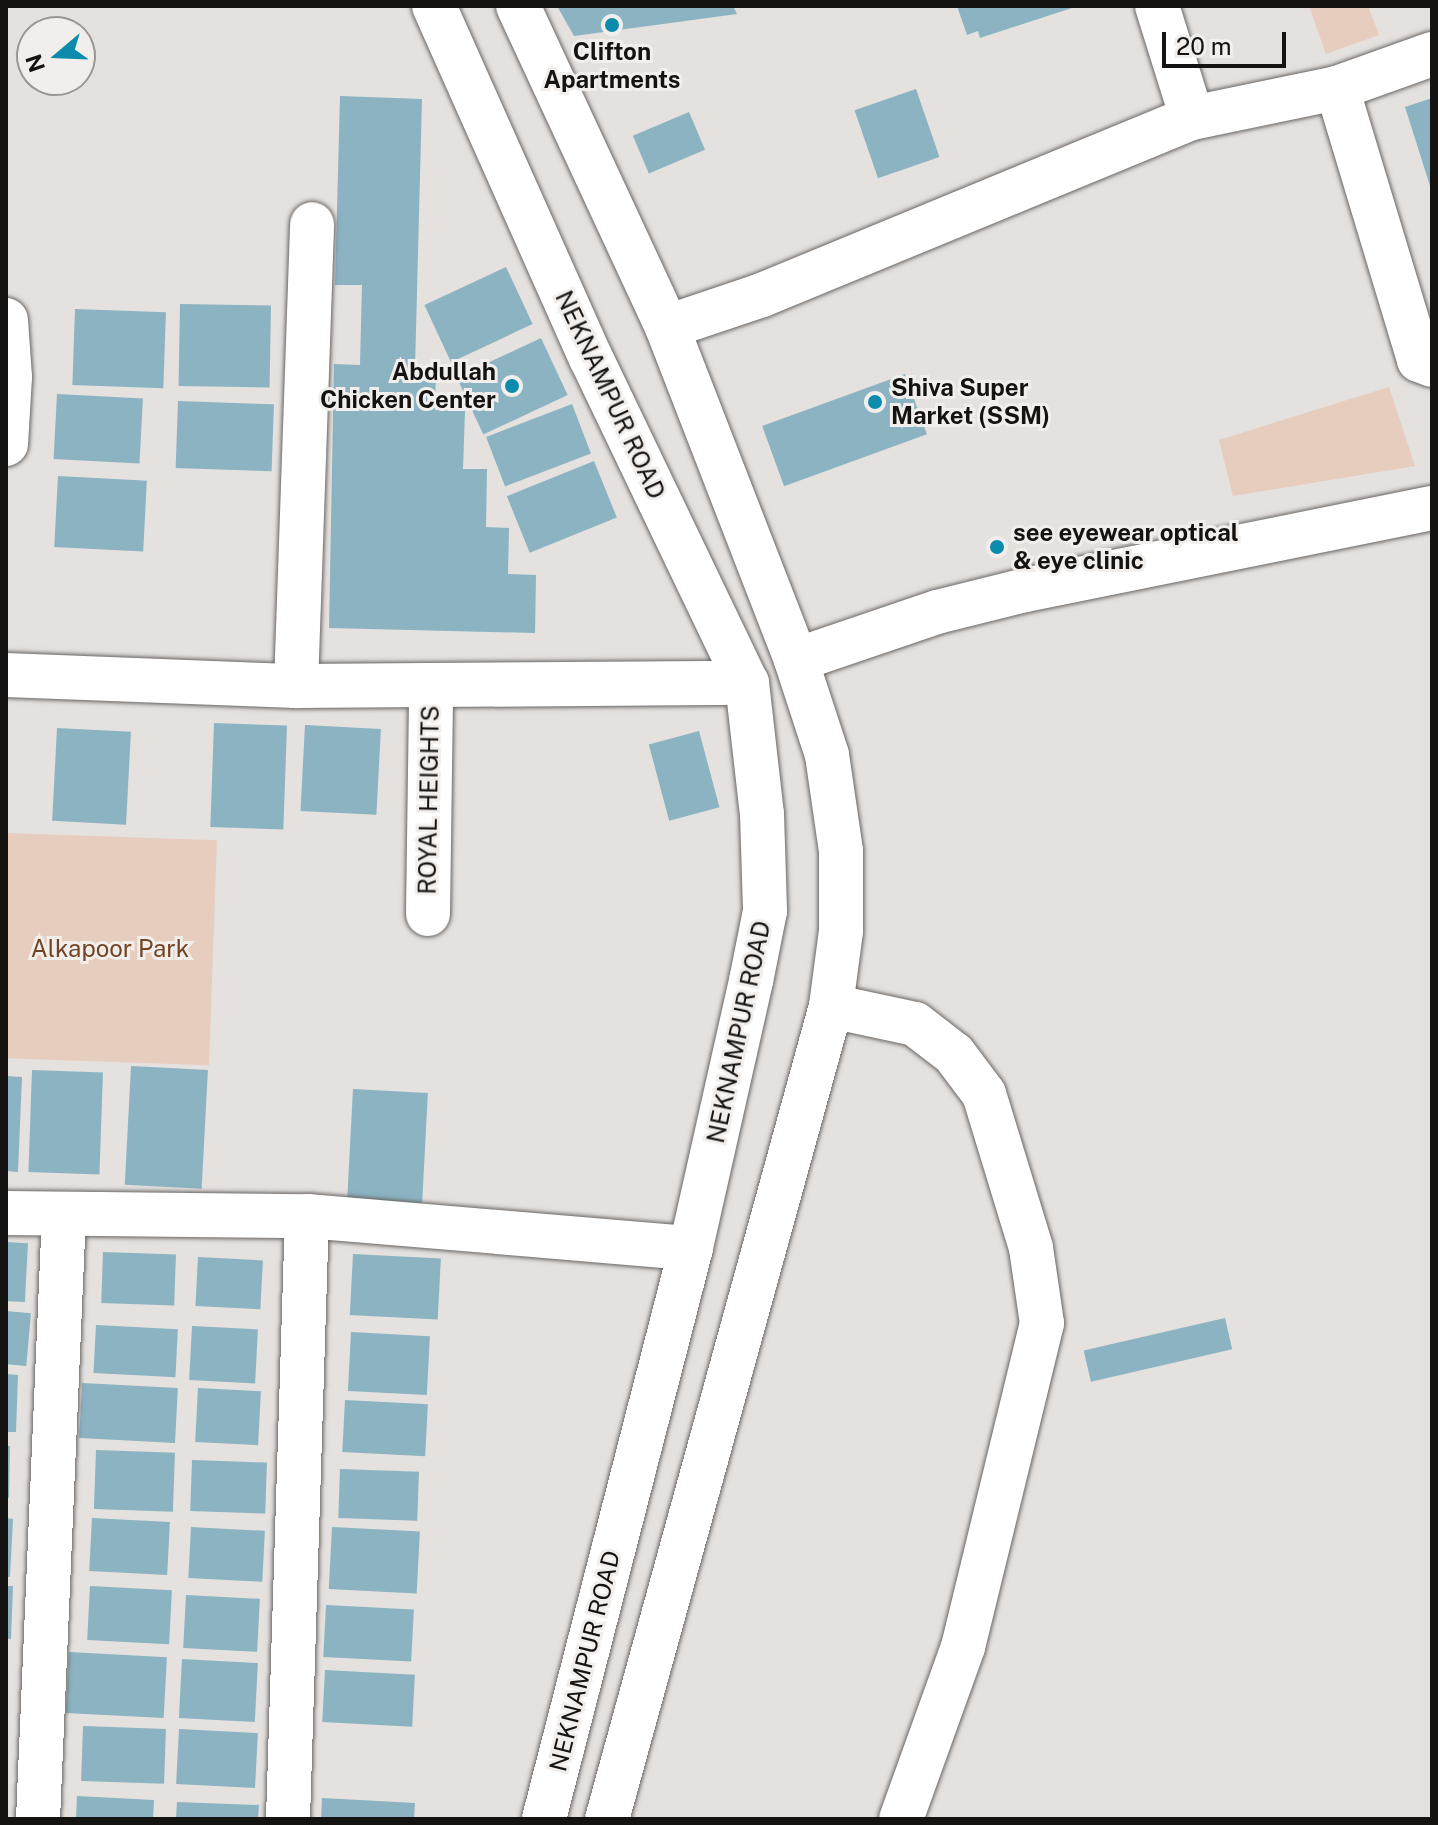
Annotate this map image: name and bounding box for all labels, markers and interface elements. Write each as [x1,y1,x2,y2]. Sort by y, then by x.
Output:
north arrow [16,16,96,96]
marker: Clifton Apartments [603,16,621,34]
scale bar [1166,16,1290,66]
text: 20 m [1176,32,1232,60]
place label: Clifton Apartments [544,38,680,94]
text: N [20,51,50,76]
street label: NEKNAMPUR ROAD [549,286,671,504]
place label: Abdullah Chicken Center [320,358,496,414]
place label: Shiva Super Market (SSM) [891,374,1050,430]
marker: Abdullah Chicken Center [503,377,521,395]
marker: Shiva Super Market (SSM) [866,393,884,411]
place label: see eyewear optical & eye clinic [1013,519,1239,575]
marker: see eyewear optical & eye clinic [988,538,1006,556]
street label: ROYAL HEIGHTS [413,705,445,895]
street label: NEKNAMPUR ROAD [701,918,777,1146]
park label: Alkapoor Park [31,935,189,963]
street label: NEKNAMPUR ROAD [544,1548,626,1774]

